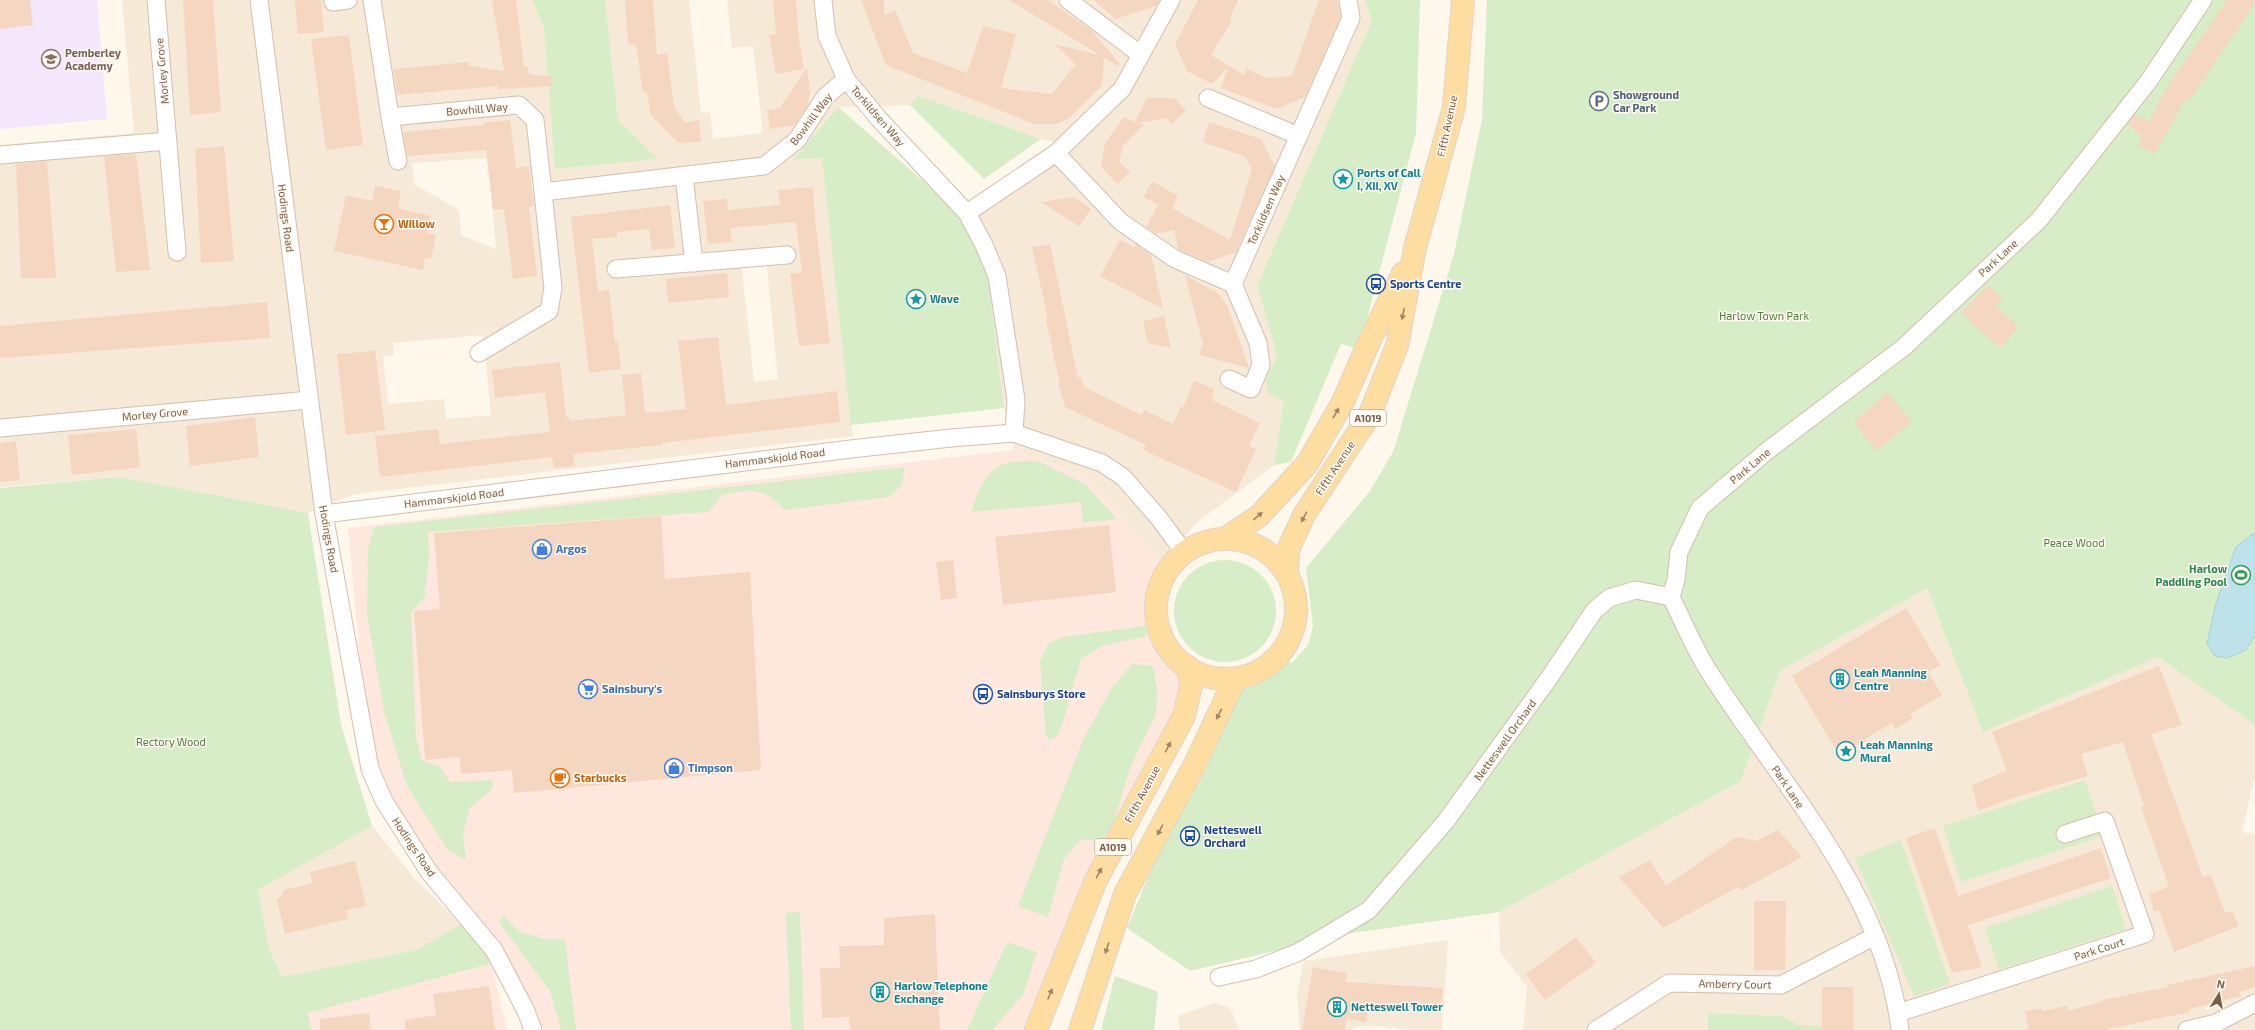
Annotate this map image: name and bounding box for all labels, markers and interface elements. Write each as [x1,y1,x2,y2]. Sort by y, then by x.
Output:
street label: Morley Grove [152,37,171,105]
place label: Pemberley Academy [65,46,122,73]
school or university icon: Pemberley Academy [40,48,62,70]
street label: Torkildsen Way [849,83,908,149]
place label: Showground Car Park [1613,88,1679,114]
street label: Bowhill Way [787,90,835,147]
parking icon: Showground Car Park [1588,90,1610,112]
street label: Fifth Avenue [1434,94,1459,158]
street label: Bowhill Way [446,99,509,118]
place label: Ports of Call I, XII, XV [1357,166,1421,192]
place icon: Ports of Call I, XII, XV [1332,168,1354,190]
street label: Torkildsen Way [1244,172,1287,247]
street label: Hodings Road [276,183,297,253]
bar icon: Willow [373,213,395,235]
place label: Willow [398,217,435,230]
street label: Park Lane [1975,236,2020,279]
bus stop icon: Sports Centre [1365,273,1387,295]
place label: Sports Centre [1390,277,1462,290]
place icon: Wave [905,288,927,310]
place label: Wave [930,292,959,305]
one-way arrow [1399,308,1405,320]
park label: Harlow Town Park [1719,309,1809,322]
street label: Morley Grove [121,404,189,423]
one-way arrow [1333,407,1340,419]
road number: A1019 [1350,410,1386,426]
street label: Fifth Avenue [1312,438,1357,497]
street label: Hammarskjold Road [724,445,826,471]
street label: Park Lane [1727,445,1773,486]
street label: Hammarskjold Road [403,485,505,511]
street label: Hodings Road [317,504,342,574]
one-way arrow [1252,511,1263,520]
one-way arrow [1300,511,1307,523]
park label: Peace Wood [2044,536,2104,549]
shop icon: Argos [531,538,553,560]
place label: Argos [556,542,587,555]
place label: Harlow Paddling Pool [2155,562,2228,588]
sports icon: Harlow Paddling Pool [2230,564,2252,586]
place label: Leah Manning Centre [1854,666,1928,692]
building icon: Leah Manning Centre [1829,668,1851,690]
supermarket icon: Sainsbury's [577,678,599,700]
place label: Sainsbury's [602,682,663,696]
bus stop icon: Sainsburys Store [972,683,994,705]
place label: Sainsburys Store [997,687,1086,701]
street label: Netteswell Orchard [1471,697,1538,783]
one-way arrow [1216,708,1222,720]
park label: Rectory Wood [136,735,206,748]
place label: Leah Manning Mural [1860,738,1934,764]
place icon: Leah Manning Mural [1835,740,1857,762]
one-way arrow [1164,741,1171,753]
shop icon: Timpson [663,757,685,779]
place label: Timpson [688,761,733,774]
street label: Fifth Avenue [1121,763,1162,824]
street label: Park Lane [1769,763,1808,811]
cafe icon: Starbucks [549,767,571,789]
place label: Starbucks [574,771,627,784]
street label: Hodings Road [390,815,439,879]
place label: Netteswell Orchard [1204,823,1262,849]
one-way arrow [1156,824,1163,836]
bus stop icon: Netteswell Orchard [1179,825,1201,847]
road number: A1019 [1095,839,1131,855]
one-way arrow [1096,867,1102,879]
street label: Park Court [2072,934,2126,963]
one-way arrow [1104,943,1110,955]
north arrow [2199,974,2239,1014]
street label: Amberry Court [1698,976,1772,991]
text: N [2216,977,2226,991]
place label: Harlow Telephone Exchange [894,979,988,1005]
building icon: Harlow Telephone Exchange [869,981,891,1003]
one-way arrow [1048,987,1054,999]
building icon: Netteswell Tower [1326,996,1348,1018]
place label: Netteswell Tower [1351,1000,1443,1013]

